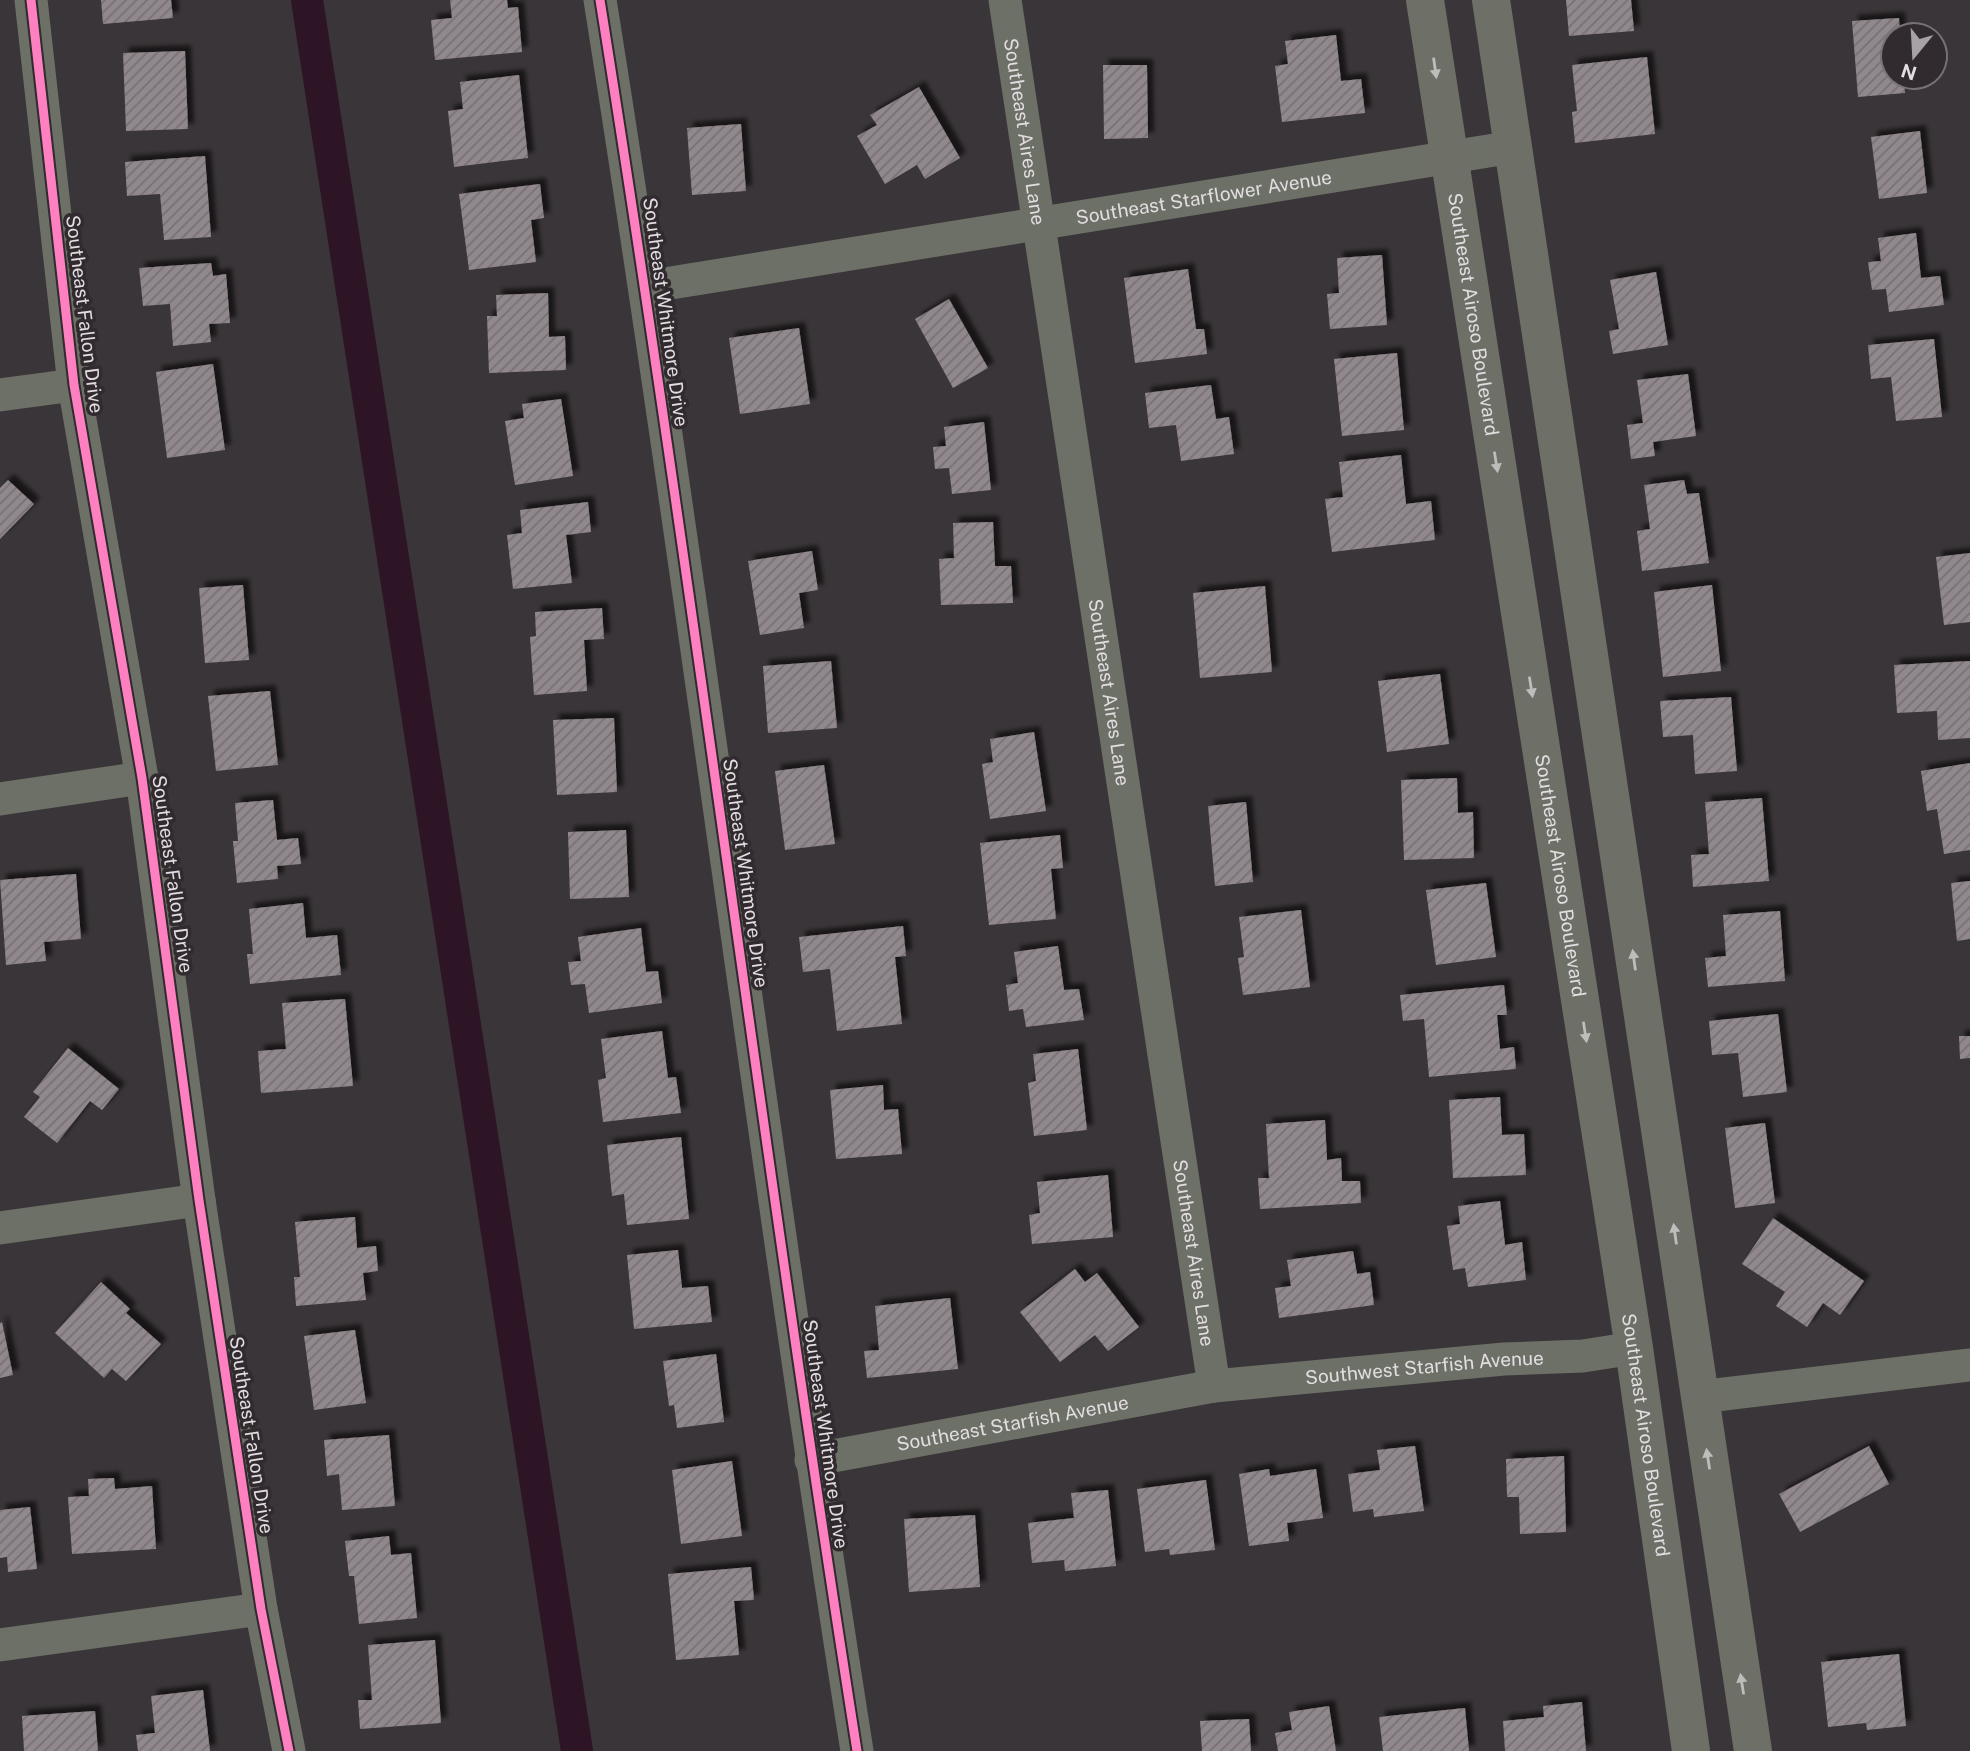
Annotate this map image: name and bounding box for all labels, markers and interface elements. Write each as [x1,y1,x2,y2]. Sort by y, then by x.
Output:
north arrow [1879,21,1949,91]
street label: Southeast Aires Lane [1000,37,1050,226]
one-way arrow [1430,57,1441,79]
text: N [1898,59,1919,85]
street label: Southeast Starflower Avenue [1074,165,1333,228]
street label: Southeast Airoso Boulevard [1444,191,1503,437]
street label: Southeast Whitmore Drive [639,196,693,428]
street label: Southeast Fallon Drive [62,214,108,414]
one-way arrow [1491,451,1502,473]
street label: Southeast Aires Lane [1084,597,1134,787]
one-way arrow [1526,676,1537,698]
street label: Southeast Airoso Boulevard [1531,753,1590,999]
street label: Southeast Whitmore Drive [719,757,773,989]
street label: Southeast Fallon Drive [148,774,198,974]
one-way arrow [1628,949,1639,971]
one-way arrow [1580,1022,1591,1044]
street label: Southeast Aires Lane [1169,1158,1219,1348]
one-way arrow [1669,1222,1680,1244]
street label: Southeast Airoso Boulevard [1618,1312,1674,1558]
street label: Southeast Whitmore Drive [799,1318,853,1550]
street label: Southeast Fallon Drive [226,1335,278,1535]
street label: Southwest Starfish Avenue [1304,1347,1544,1388]
street label: Southeast Starfish Avenue [895,1391,1130,1455]
one-way arrow [1703,1447,1714,1469]
one-way arrow [1737,1672,1748,1694]

